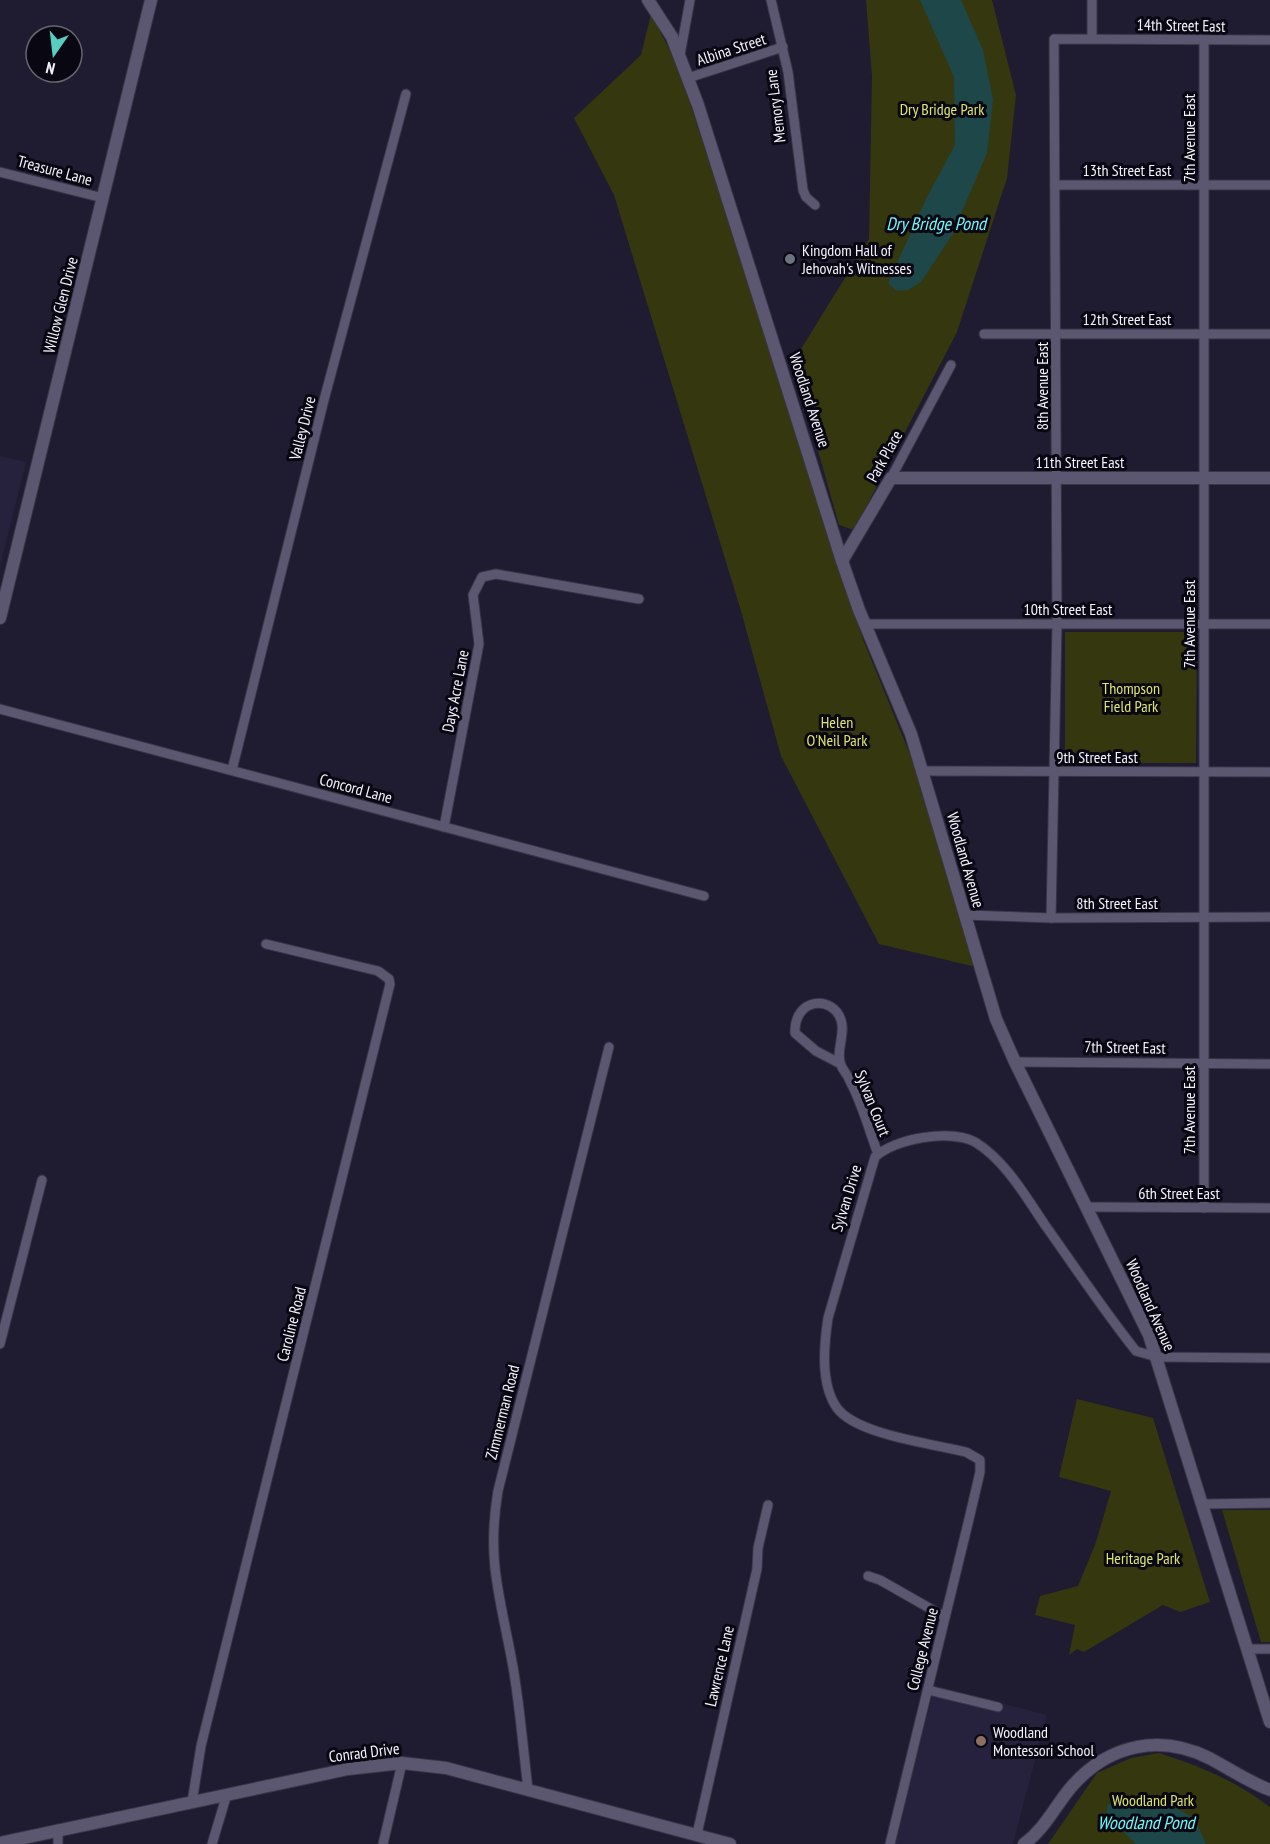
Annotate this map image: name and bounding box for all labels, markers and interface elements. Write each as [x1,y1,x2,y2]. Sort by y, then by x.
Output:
street label: 14th Street East [1136,14,1226,36]
north arrow [24,24,84,84]
street label: Albina Street [694,28,769,70]
text: N [44,58,57,79]
street label: Memory Lane [761,68,789,144]
street label: 7th Avenue East [1179,93,1199,182]
park label: Dry Bridge Park [900,99,985,119]
street label: Treasure Lane [16,150,94,190]
street label: 13th Street East [1083,160,1172,180]
water label: Dry Bridge Pond [886,212,988,235]
place label: Kingdom Hall of Jehovah's Witnesses [801,240,912,278]
marker: Kingdom Hall of Jehovah's Witnesses [783,252,797,266]
street label: Willow Glen Drive [38,255,82,355]
street label: 12th Street East [1083,309,1172,329]
street label: 8th Avenue East [1032,341,1052,430]
street label: Woodland Avenue [785,350,835,450]
street label: Valley Drive [284,394,320,463]
street label: Park Place [862,427,906,485]
street label: 11th Street East [1036,452,1125,472]
street label: 7th Avenue East [1179,579,1199,668]
street label: 10th Street East [1024,599,1113,619]
street label: Days Acre Lane [437,648,473,734]
park label: Thompson Field Park [1102,678,1160,716]
park label: Helen O'Neil Park [807,712,868,750]
street label: 9th Street East [1056,747,1138,767]
street label: Concord Lane [318,769,394,807]
street label: Woodland Avenue [943,810,989,910]
street label: 8th Street East [1076,893,1158,913]
street label: 7th Street East [1084,1036,1167,1058]
street label: 7th Avenue East [1179,1065,1199,1154]
street label: Sylvan Court [851,1067,896,1140]
street label: Sylvan Drive [826,1162,866,1234]
street label: 6th Street East [1138,1183,1220,1203]
street label: Woodland Avenue [1122,1256,1180,1354]
street label: Caroline Road [272,1284,310,1363]
street label: Zimmerman Road [481,1363,523,1461]
park label: Heritage Park [1106,1548,1181,1568]
street label: College Avenue [902,1605,942,1693]
street label: Lawrence Lane [700,1624,738,1708]
place label: Woodland Montessori School [993,1722,1094,1760]
marker: Woodland Montessori School [974,1734,988,1748]
street label: Conrad Drive [328,1738,400,1766]
park label: Woodland Park [1112,1790,1195,1810]
water label: Woodland Pond [1098,1811,1197,1834]

